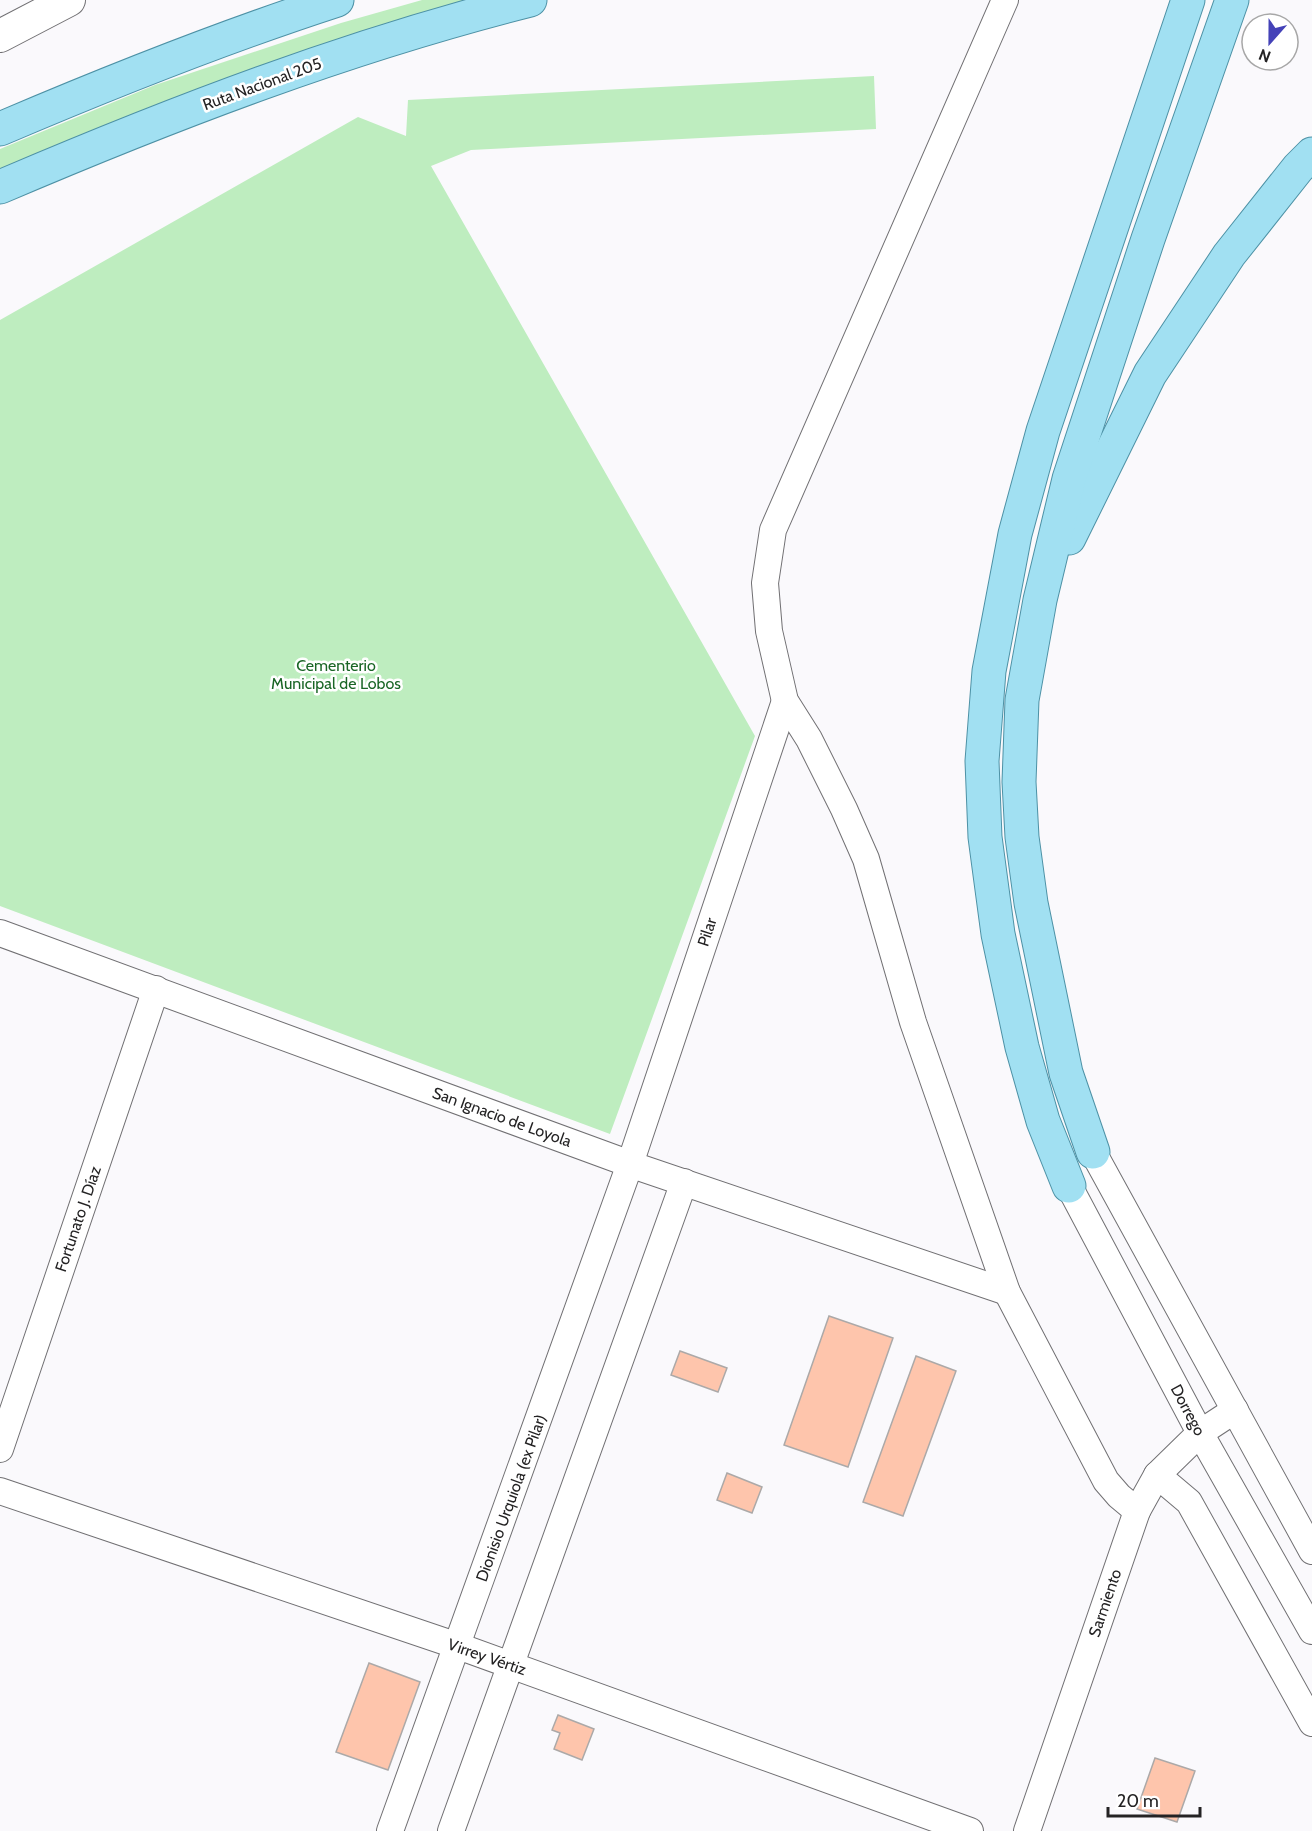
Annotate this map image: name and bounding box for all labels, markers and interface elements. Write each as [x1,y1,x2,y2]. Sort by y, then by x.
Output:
north arrow [1240,12,1300,72]
text: N [1256,45,1273,66]
street label: Ruta Nacional 205 [200,54,324,114]
park label: Cementerio Municipal de Lobos [271,656,401,693]
street label: Pilar [693,914,721,949]
street label: San Ignacio de Loyola [430,1083,574,1151]
street label: Fortunato J. Díaz [51,1163,105,1274]
street label: Dorrego [1167,1381,1209,1439]
street label: Dionisio Urquiola (ex Pilar) [472,1412,550,1584]
street label: Sarmiento [1085,1566,1126,1639]
street label: Virrey Vértiz [445,1635,529,1679]
scale bar [1108,1780,1200,1818]
text: 20 m [1117,1790,1159,1812]

